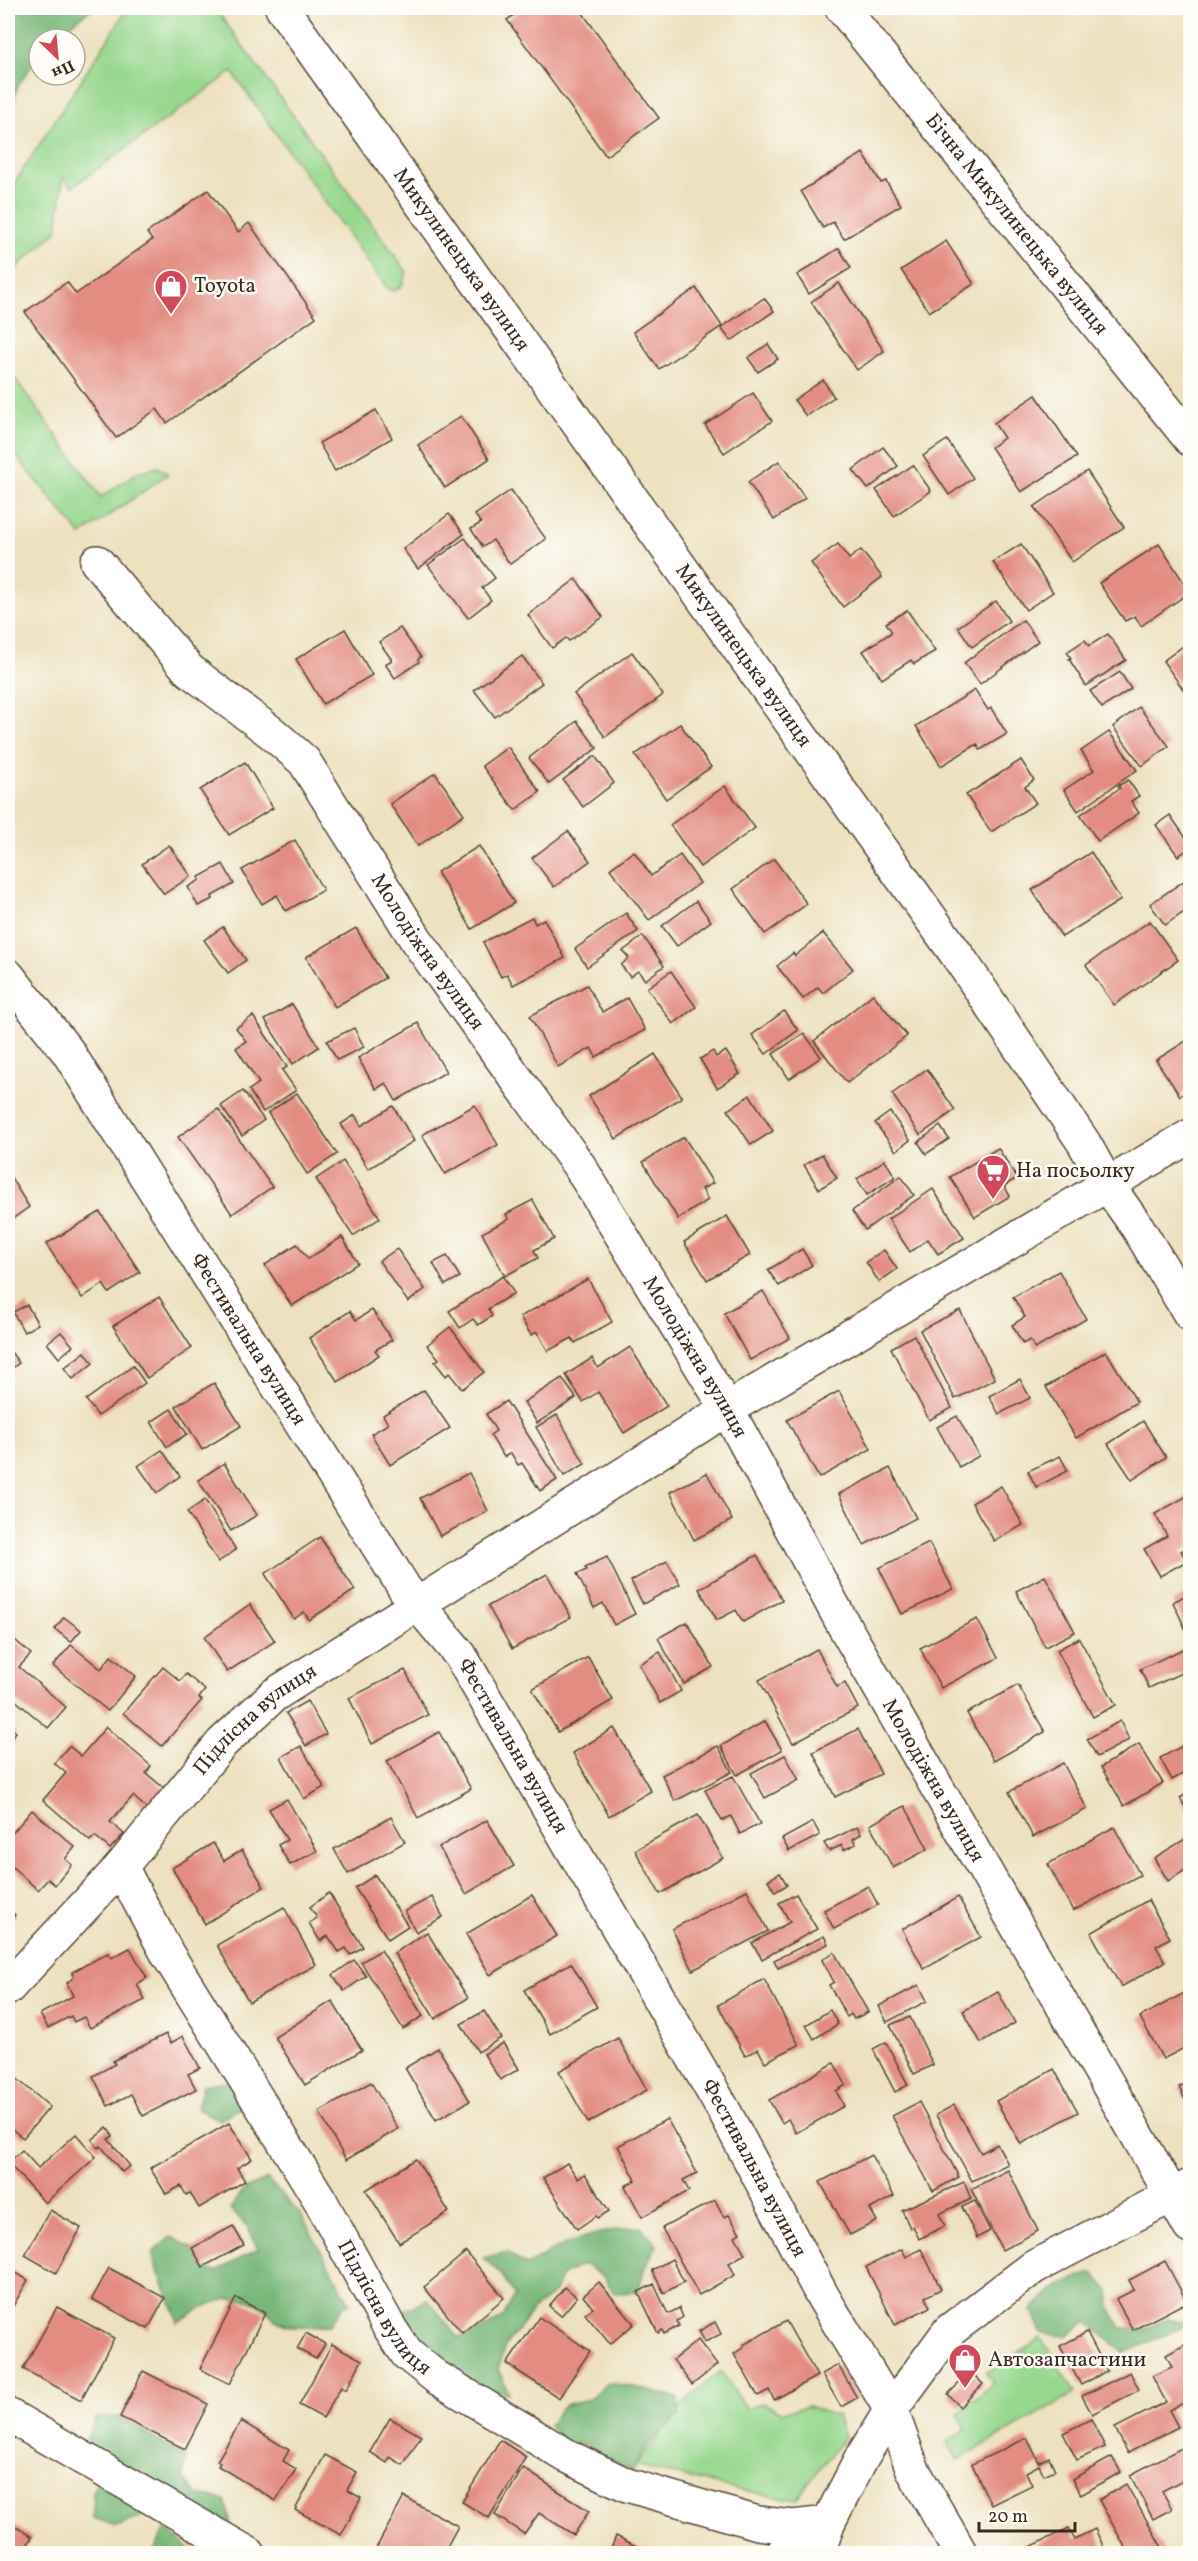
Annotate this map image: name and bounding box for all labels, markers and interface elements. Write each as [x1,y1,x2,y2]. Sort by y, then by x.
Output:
north arrow [27,27,87,87]
text: Пн [48,54,78,84]
street label: Бічна Микулинецька вулиця [918,107,1115,341]
street label: Микулинецька вулиця [386,162,537,357]
shop icon: Toyota [153,268,189,315]
place label: Toyota [194,272,256,301]
street label: Микулинецька вулиця [668,558,819,753]
street label: Молодіжна вулиця [364,868,491,1036]
supermarket icon: На посьолку [975,1153,1011,1200]
place label: На посьолку [1016,1157,1135,1186]
street label: Фестивальна вулиця [183,1247,313,1431]
street label: Молодіжна вулиця [635,1271,755,1443]
street label: Фестивальна вулиця [450,1653,575,1839]
street label: Підлісна вулиця [187,1657,323,1782]
street label: Молодіжна вулиця [875,1694,992,1868]
street label: Фестивальна вулиця [694,2073,814,2262]
street label: Підлісна вулиця [330,2235,438,2383]
shop icon: Автозапчастини [947,2342,983,2389]
place label: Автозапчастини [988,2346,1146,2375]
scale bar [979,2495,1075,2533]
text: 20 m [988,2505,1028,2530]

